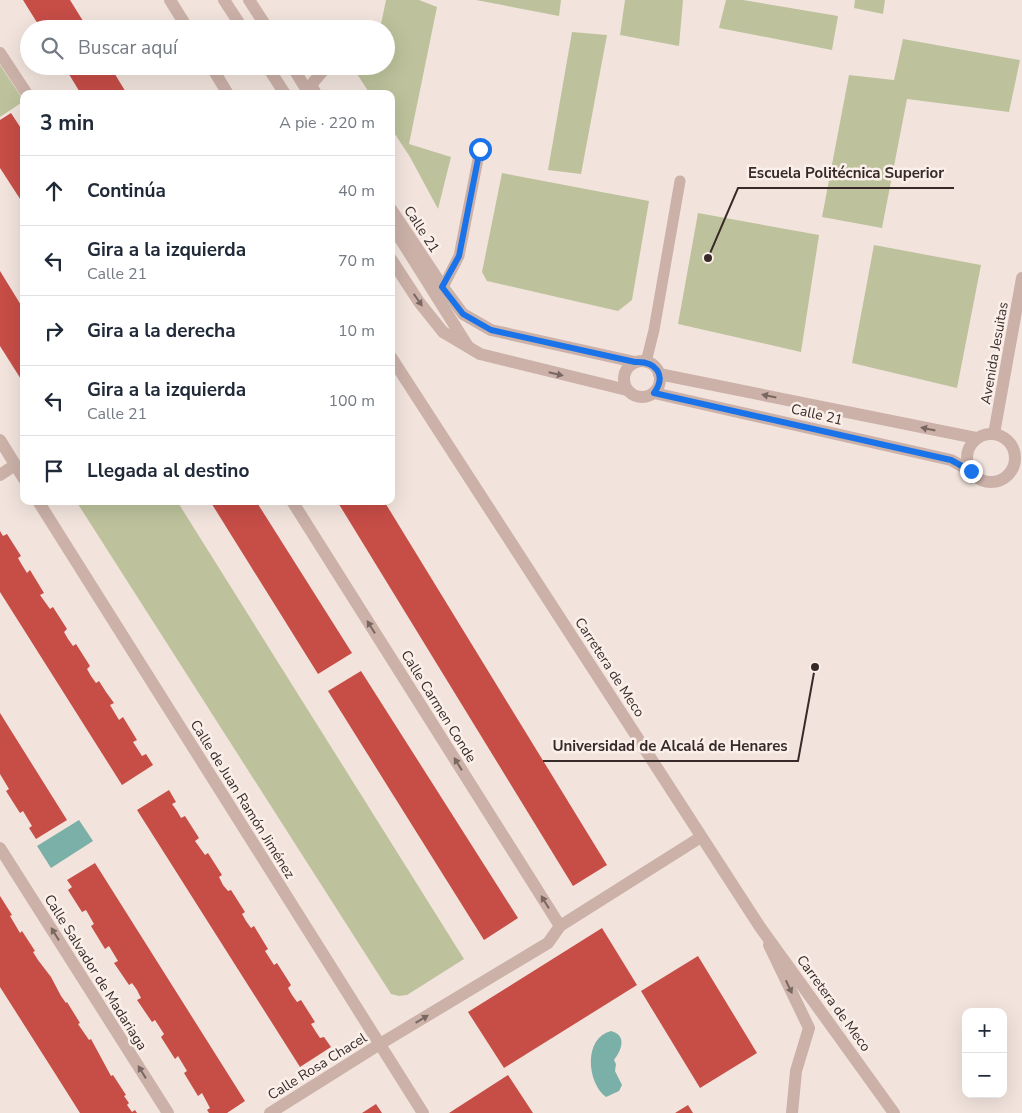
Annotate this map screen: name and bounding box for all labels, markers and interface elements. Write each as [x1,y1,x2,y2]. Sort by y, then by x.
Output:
search box [20,20,395,75]
icon: search [38,34,66,62]
text: Buscar aquí [78,35,177,61]
text: 3 min [40,109,94,137]
text: A pie · 220 m [279,112,375,134]
route start [469,138,492,161]
callout: Escuela Politécnica Superior [738,158,954,188]
text: Escuela Politécnica Superior [748,163,944,183]
icon: ahead [40,177,68,205]
text: Continúa [87,178,166,204]
text: 40 m [338,180,375,202]
street label: Calle 21 [399,202,444,257]
text: Gira a la izquierda [87,237,246,263]
icon: left [40,247,68,275]
text: 70 m [338,250,375,272]
text: Calle 21 [87,263,147,285]
one-way arrow [413,293,423,307]
street label: Avenida Jesuitas [976,300,1013,406]
icon: right [40,317,68,345]
text: Gira a la derecha [87,318,236,344]
text: 10 m [338,320,375,342]
one-way arrow [549,370,564,378]
text: Gira a la izquierda [87,377,246,403]
icon: left [40,387,68,415]
text: 100 m [328,390,375,412]
one-way arrow [762,392,777,400]
street label: Calle 21 [789,399,845,430]
text: Calle 21 [87,403,147,425]
one-way arrow [921,425,936,433]
icon: arrive [40,457,68,485]
text: Llegada al destino [87,458,249,484]
route end [960,460,983,483]
street label: Carretera de Meco [570,614,649,721]
one-way arrow [367,620,376,633]
street label: Calle Carmen Conde [396,647,481,766]
street label: Calle de Juan Ramón Jiménez [186,716,300,883]
callout: Universidad de Alcalá de Henares [543,731,798,761]
text: Universidad de Alcalá de Henares [552,736,788,756]
one-way arrow [453,758,463,771]
street label: Calle Salvador de Madariaga [40,891,151,1054]
one-way arrow [540,895,549,908]
one-way arrow [50,928,59,941]
street label: Carretera de Meco [792,951,875,1056]
one-way arrow [785,980,793,994]
map controls [962,1008,1007,1098]
button: + [962,1008,1007,1053]
one-way arrow [415,1015,428,1024]
street label: Calle Rosa Chacel [264,1028,371,1105]
button: − [962,1053,1007,1098]
one-way arrow [137,1065,146,1078]

